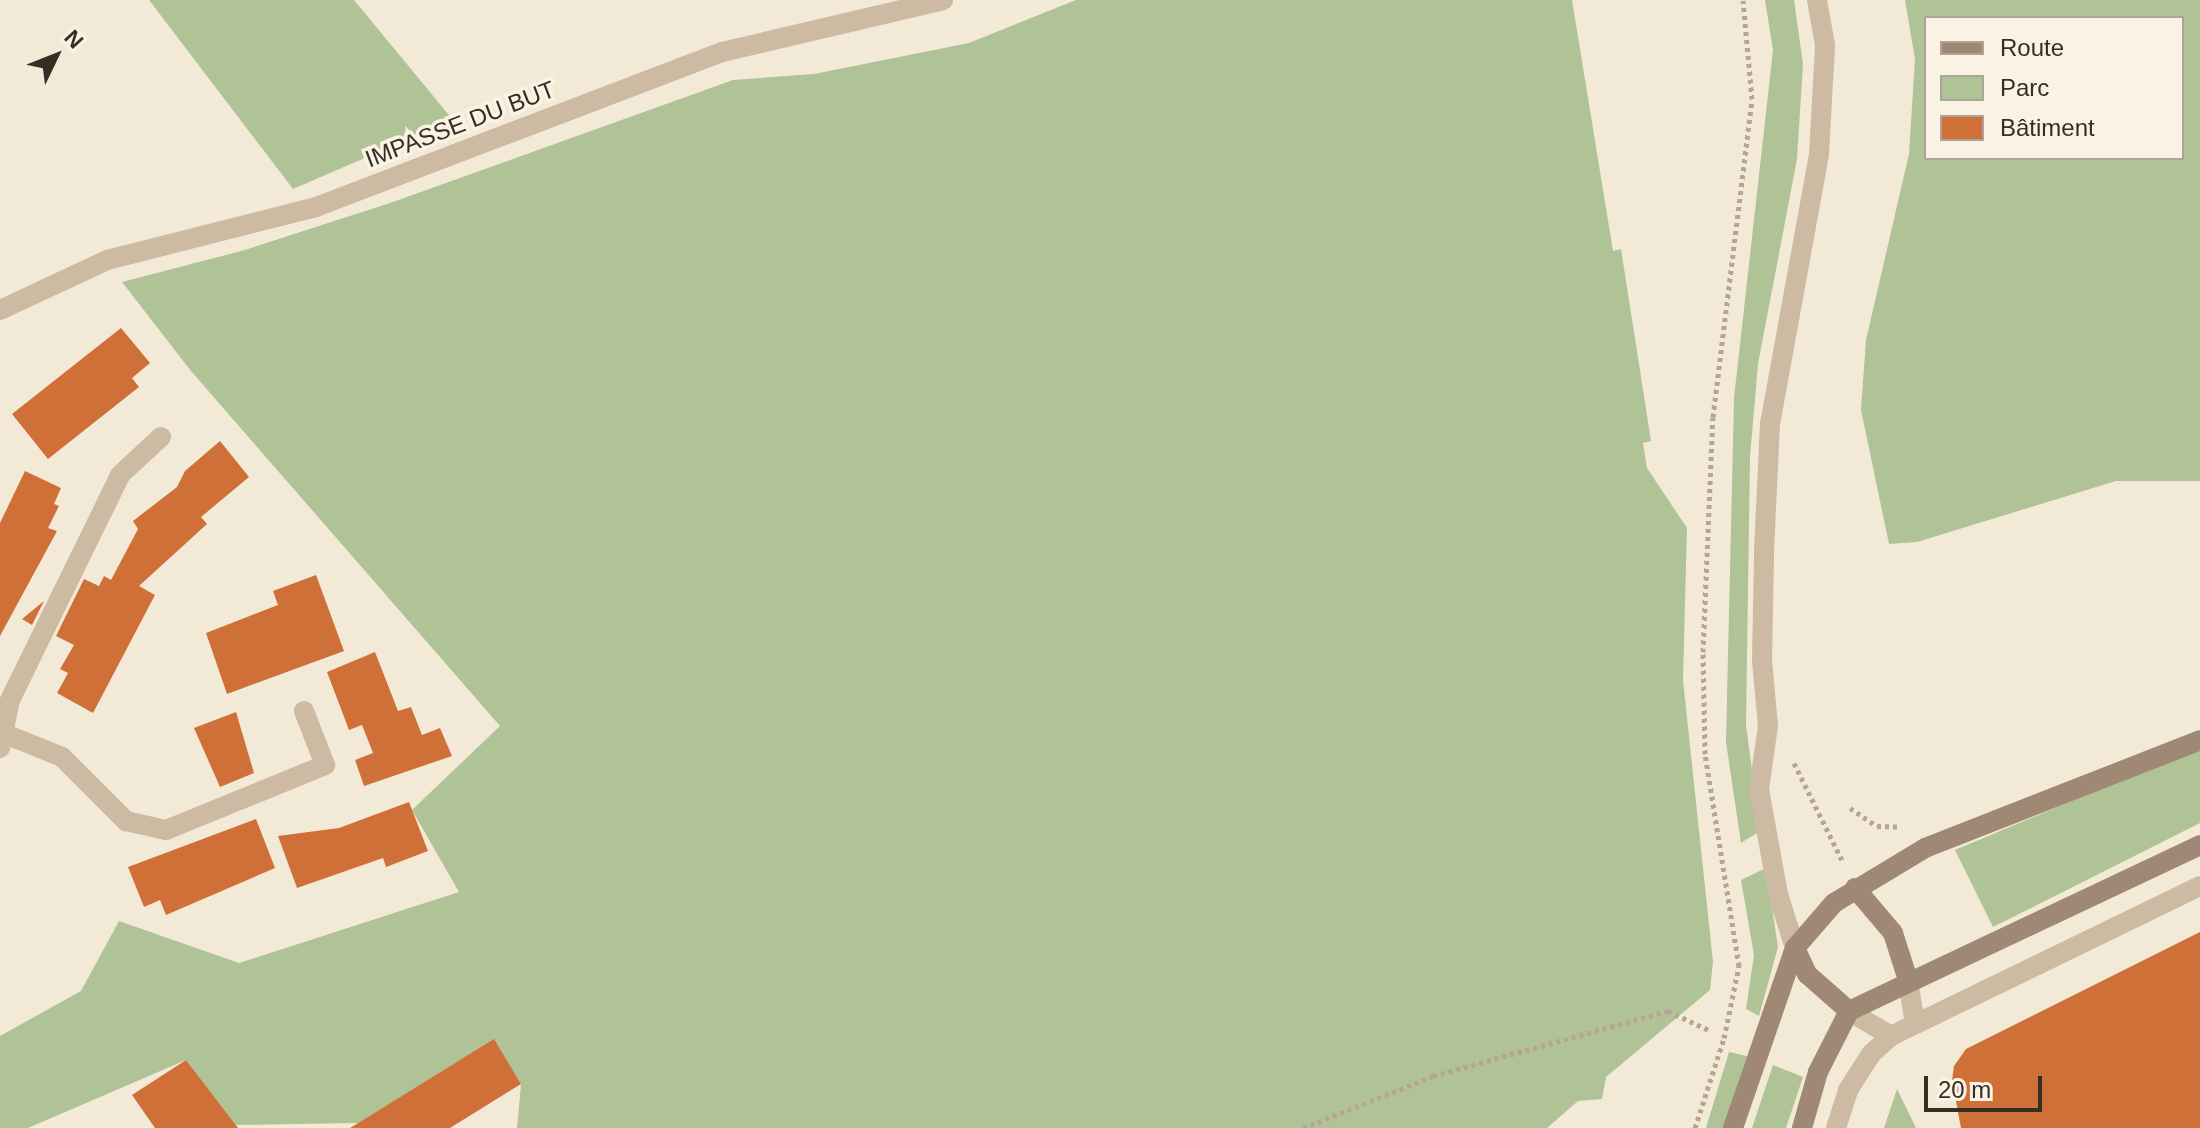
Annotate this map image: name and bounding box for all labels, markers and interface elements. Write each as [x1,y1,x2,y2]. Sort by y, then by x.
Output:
north arrow [16,16,96,96]
legend [1924,16,2184,160]
text: N [59,25,88,54]
text: Route [2000,34,2064,61]
text: Parc [2000,74,2049,101]
street label: IMPASSE DU BUT [361,75,559,173]
text: Bâtiment [2000,114,2095,141]
scale bar [1928,1060,2046,1110]
text: 20 m [1938,1076,1991,1103]

